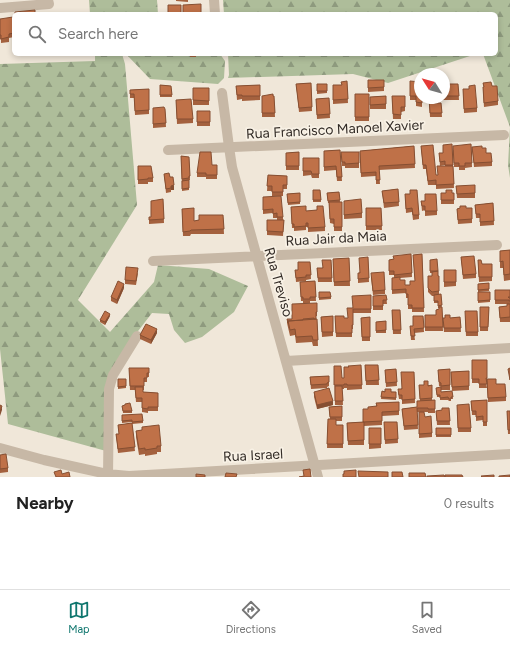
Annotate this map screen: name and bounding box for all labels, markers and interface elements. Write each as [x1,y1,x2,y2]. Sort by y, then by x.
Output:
search box [12,12,498,56]
icon: search [26,23,48,45]
text: Search here [58,25,138,43]
north arrow [414,68,450,104]
street label: Rua Francisco Manoel Xavier [246,116,425,143]
street label: Rua Jair da Maia [285,227,387,250]
street label: Rua Treviso [260,245,297,319]
street label: Rua Israel [223,445,283,466]
text: Nearby [16,493,74,513]
text: 0 results [444,496,494,511]
tab: Map [68,599,90,636]
tab: Directions [226,599,276,636]
tab: Saved [412,599,442,636]

